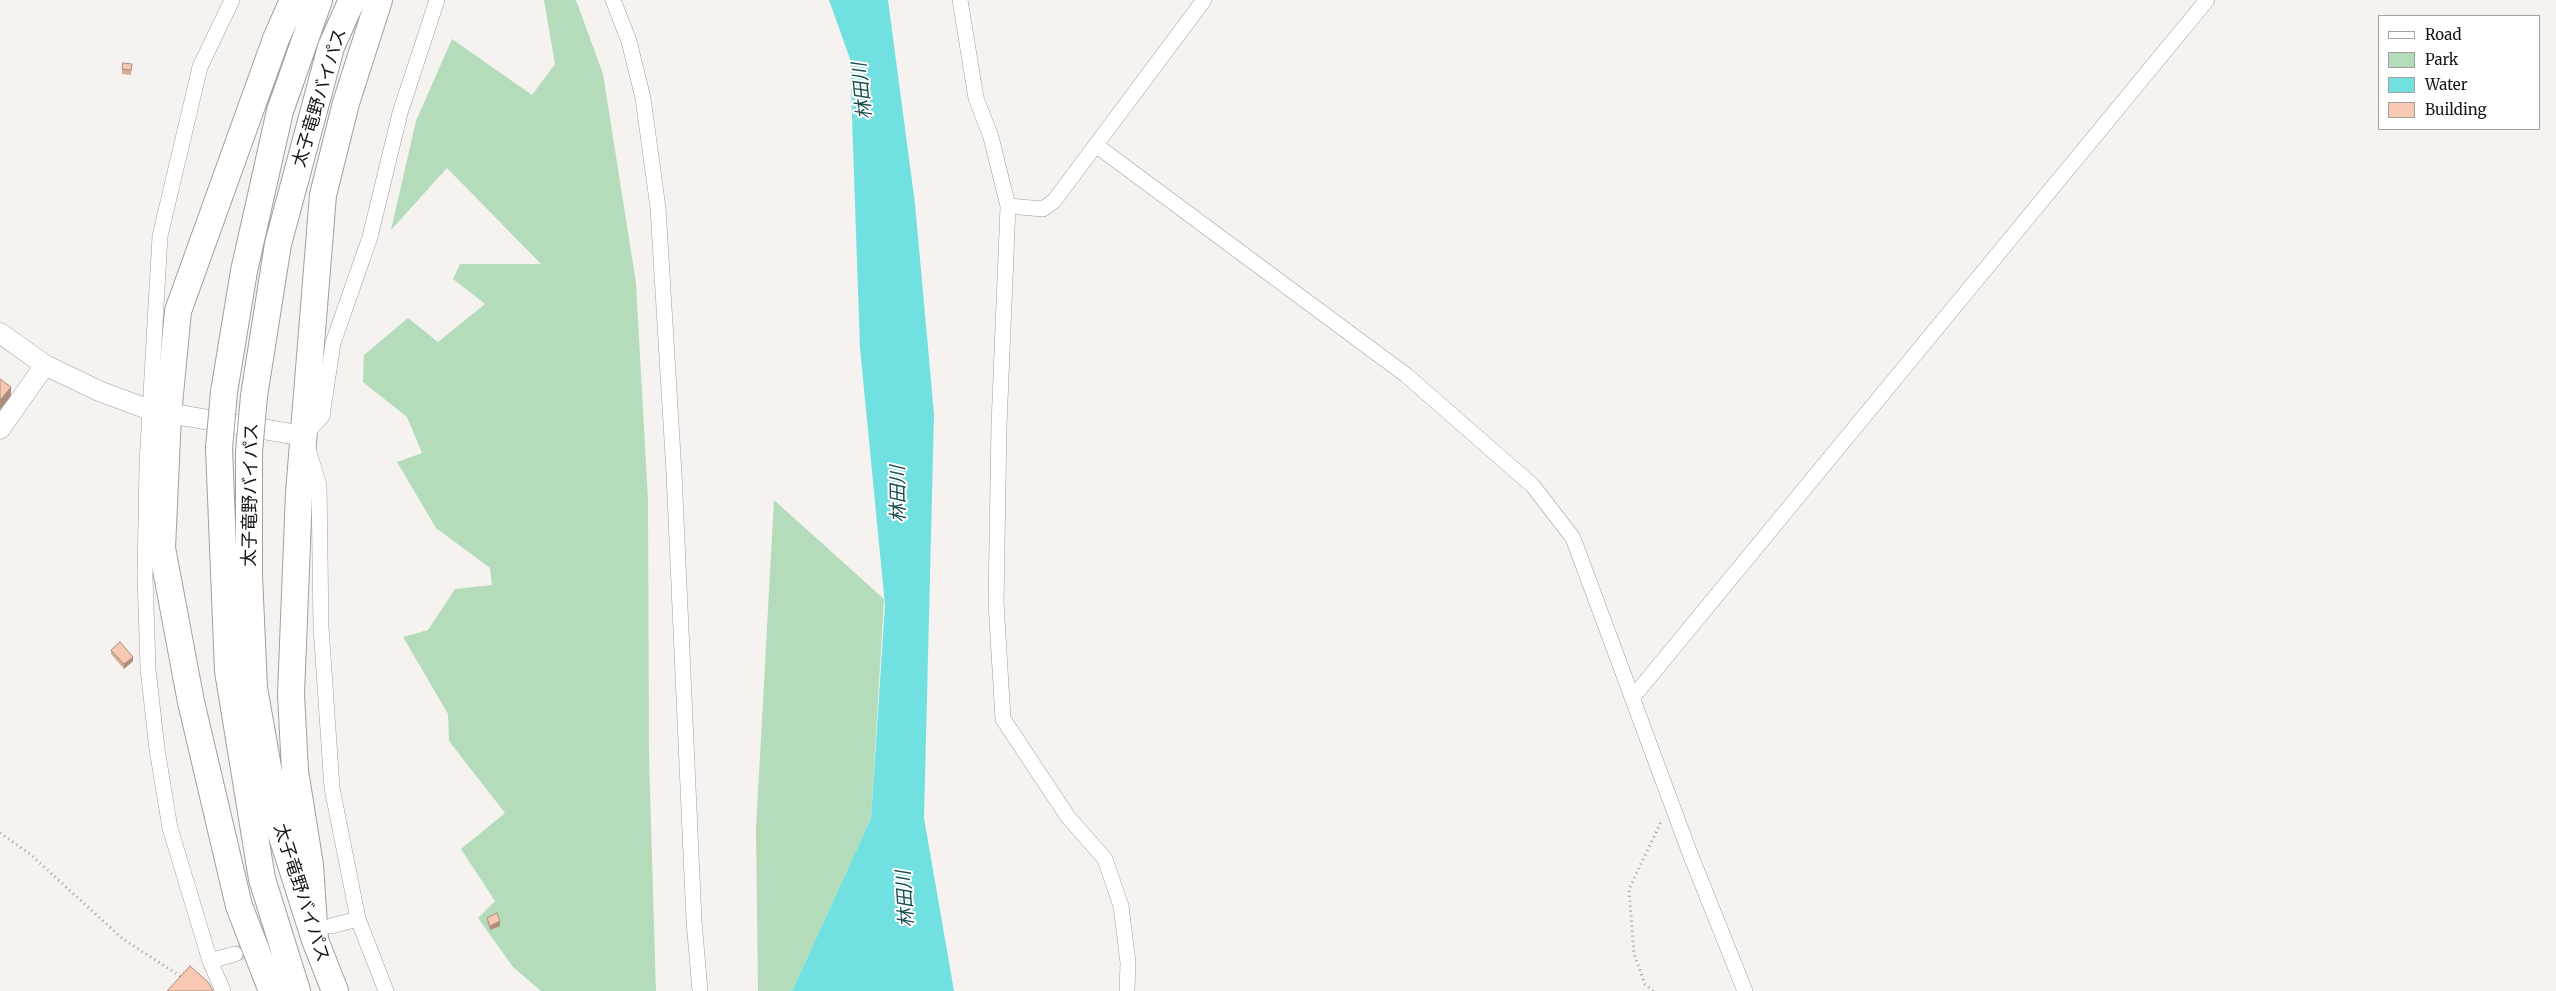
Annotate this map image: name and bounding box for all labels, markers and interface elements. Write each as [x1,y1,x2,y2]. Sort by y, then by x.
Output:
legend [2378,15,2541,130]
text: Road [2425,25,2461,44]
street label: 太子竜野バイパス [289,26,351,170]
text: Park [2425,50,2458,69]
water label: 林田川 [849,61,877,121]
text: Water [2425,75,2467,94]
text: Building [2425,100,2487,119]
street label: 太子竜野バイパス [239,423,263,567]
water label: 林田川 [887,465,911,523]
street label: 太子竜野バイパス [268,821,334,965]
water label: 林田川 [893,870,919,928]

